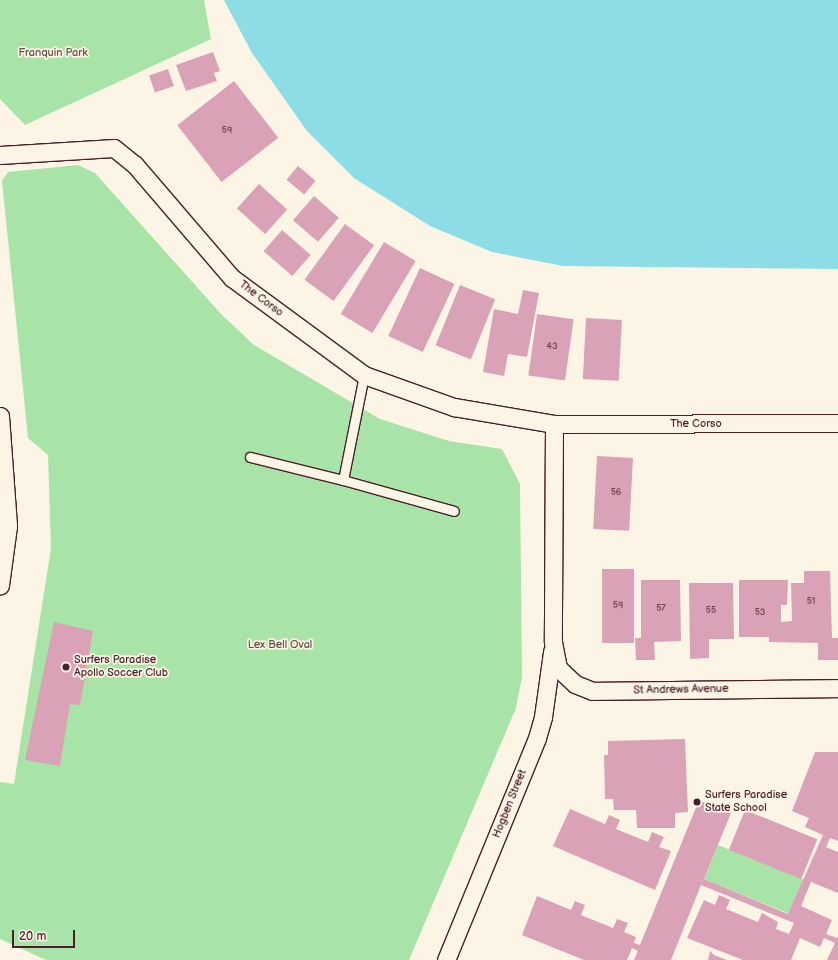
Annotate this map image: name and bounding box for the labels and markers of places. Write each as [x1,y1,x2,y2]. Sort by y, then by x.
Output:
place label: Surfers Paradise Apollo Soccer Club [74,654,168,680]
marker: Surfers Paradise Apollo Soccer Club [61,662,71,672]
place label: Surfers Paradise State School [705,789,787,815]
marker: Surfers Paradise State School [692,797,702,807]

